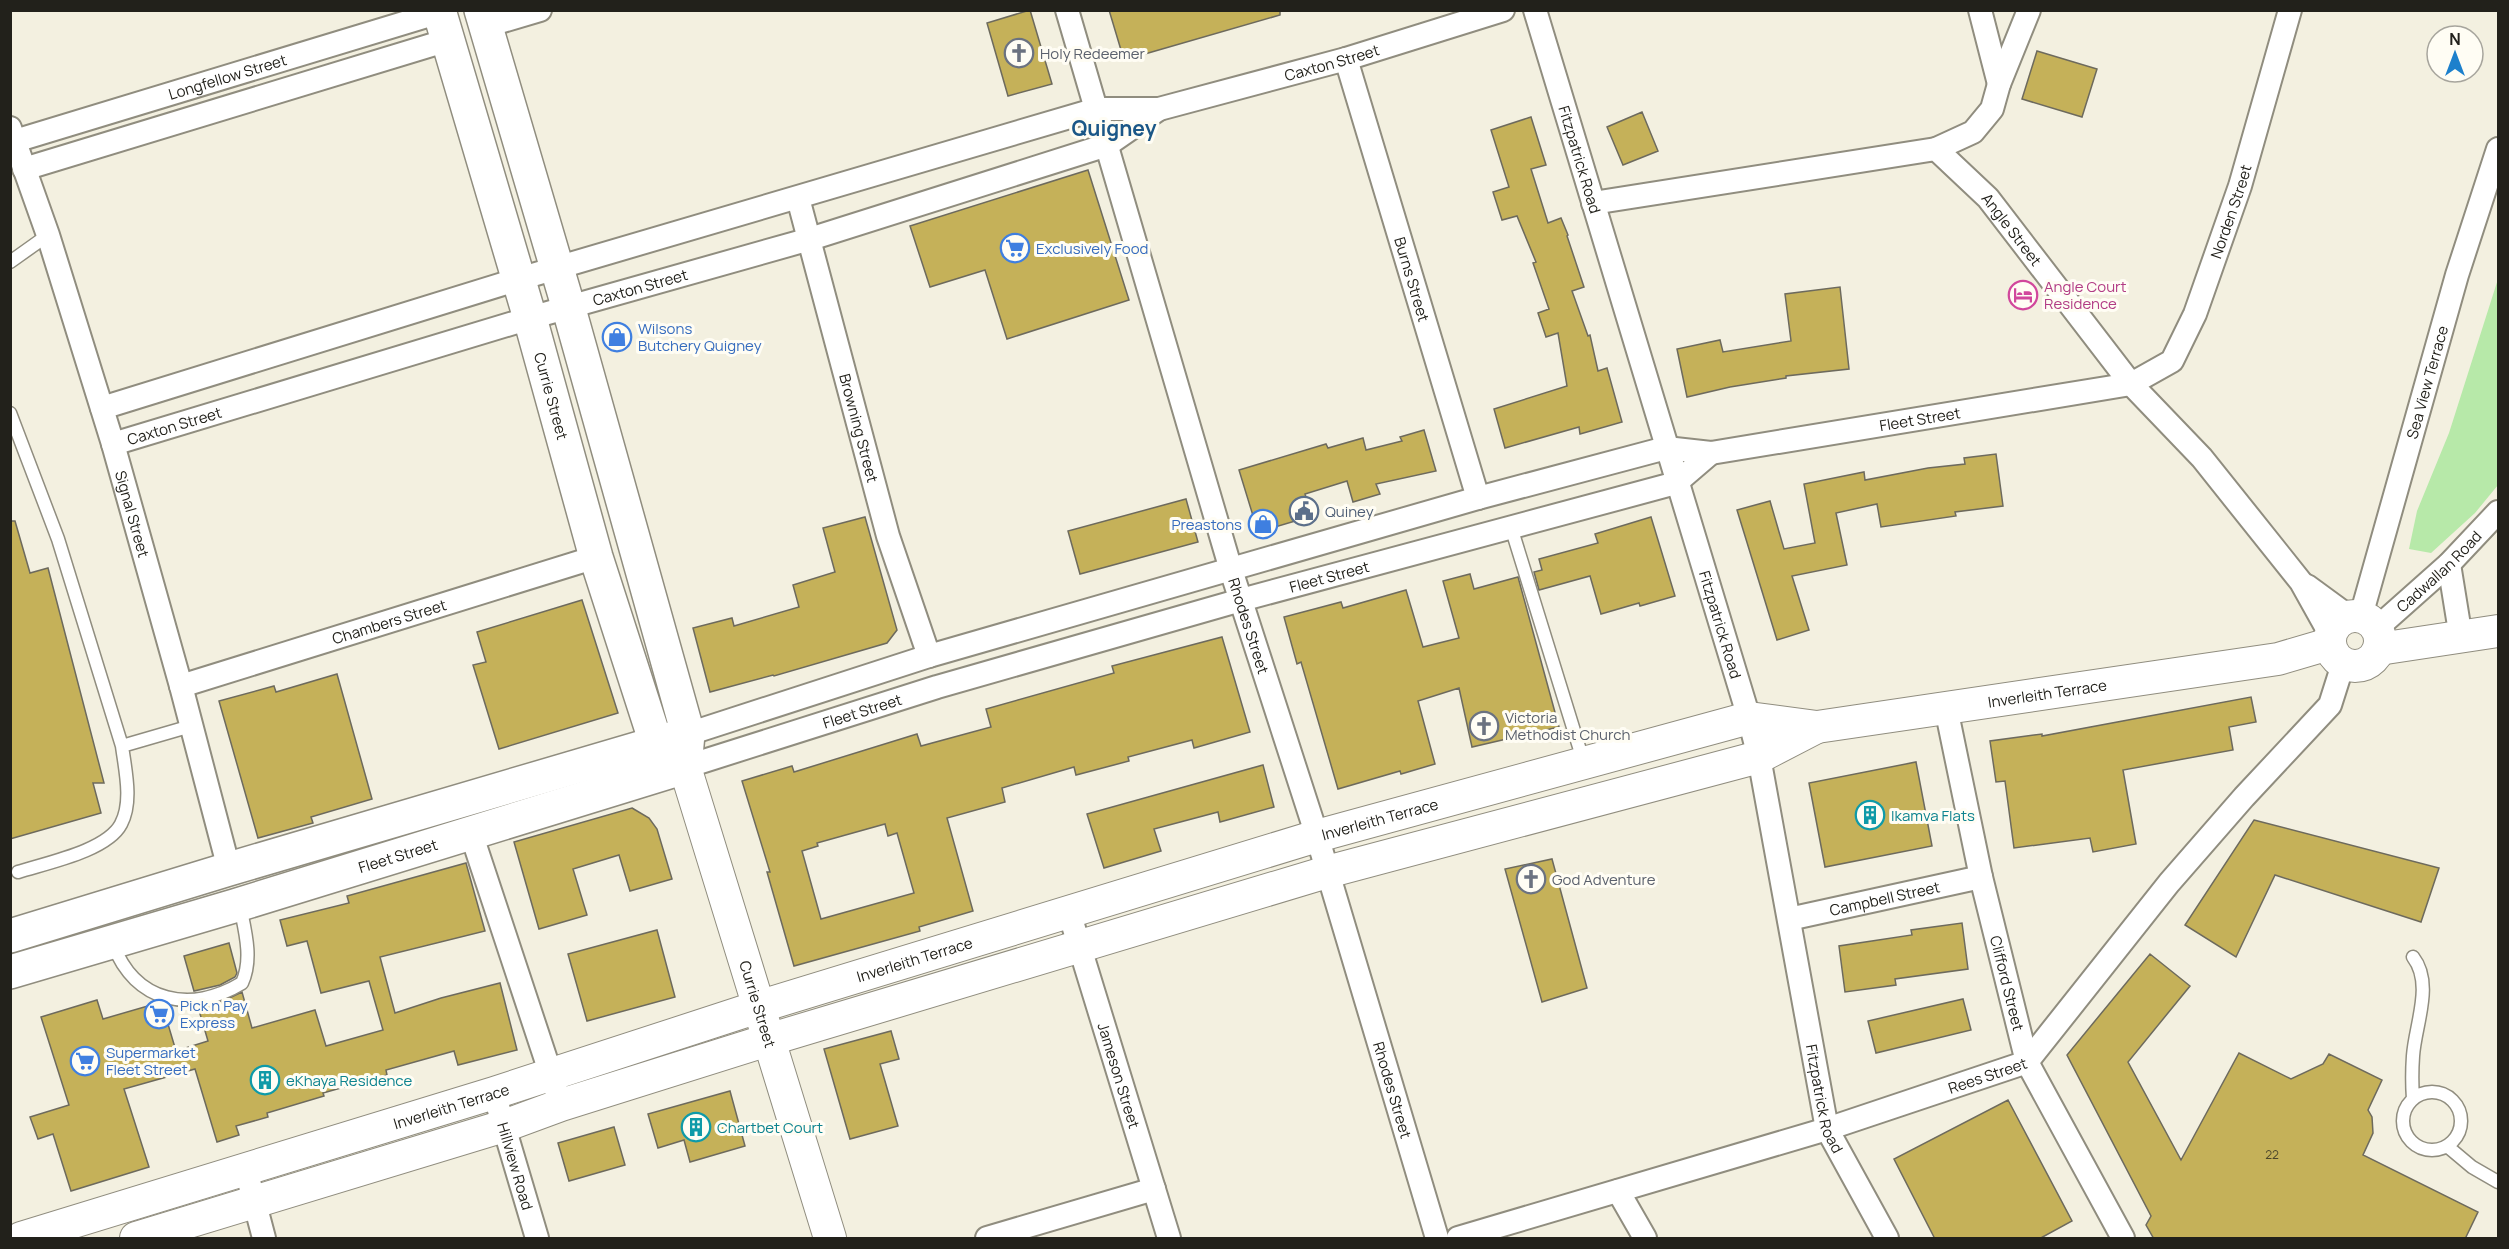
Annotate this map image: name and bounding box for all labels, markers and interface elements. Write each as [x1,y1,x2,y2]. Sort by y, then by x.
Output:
north arrow [2425,24,2485,84]
text: N [2449,28,2461,50]
church icon: Holy Redeemer [1003,37,1035,69]
street label: Caxton Street [1282,39,1382,86]
place label: Holy Redeemer [1040,43,1145,64]
street label: Longfellow Street [166,49,289,104]
street label: Fitzpatrick Road [1554,103,1606,216]
district label: Quigney [1072,114,1157,142]
street label: Norden Street [2205,162,2256,261]
street label: Angle Street [1977,188,2047,270]
supermarket icon: Exclusively Food [999,232,1031,264]
street label: Burns Street [1390,234,1435,324]
place label: Exclusively Food [1036,238,1148,259]
street label: Caxton Street [590,264,690,310]
place label: Angle Court Residence [2044,276,2127,314]
hotel icon: Angle Court Residence [2007,279,2039,311]
place label: Wilsons Butchery Quigney [638,318,762,356]
shop icon: Wilsons Butchery Quigney [601,321,633,353]
street label: Sea View Terrace [2401,323,2453,441]
street label: Currie Street [529,350,574,442]
street label: Browning Street [835,371,884,485]
street label: Caxton Street [125,401,224,450]
street label: Fleet Street [1878,402,1962,436]
street label: Signal Street [110,468,155,560]
public building icon: Quiney [1288,495,1320,527]
place label: Quiney [1325,501,1374,522]
shop icon: Preastons [1247,508,1279,540]
place label: Preastons [1171,514,1242,535]
street label: Cadwallan Road [2392,526,2486,617]
street label: Fleet Street [1287,556,1371,597]
street label: Fitzpatrick Road [1695,568,1747,681]
street label: Rhodes Street [1224,575,1274,676]
street label: Chambers Street [329,594,449,649]
street label: Inverleith Terrace [1986,674,2108,712]
street label: Fleet Street [820,688,904,733]
place label: Victoria Methodist Church [1505,707,1631,745]
church icon: Victoria Methodist Church [1468,710,1500,742]
street label: Inverleith Terrace [1319,793,1441,845]
building icon: Ikamva Flats [1854,799,1886,831]
place label: Ikamva Flats [1891,805,1975,826]
street label: Fleet Street [356,833,440,878]
church icon: God Adventure [1515,863,1547,895]
place label: God Adventure [1552,869,1656,890]
street label: Campbell Street [1828,876,1942,920]
street label: Inverleith Terrace [854,931,975,987]
street label: Clifford Street [1985,933,2029,1033]
street label: Currie Street [735,958,781,1050]
place label: Pick n Pay Express [180,995,248,1033]
supermarket icon: Pick n Pay Express [143,998,175,1030]
street label: Jameson Street [1093,1020,1145,1131]
street label: Rhodes Street [1368,1039,1417,1141]
place label: Supermarket Fleet Street [106,1042,196,1080]
street label: Fitzpatrick Road [1801,1043,1849,1157]
supermarket icon: Supermarket Fleet Street [69,1045,101,1077]
street label: Rees Street [1945,1052,2030,1098]
building icon: eKhaya Residence [249,1064,281,1096]
place label: eKhaya Residence [286,1070,412,1091]
street label: Inverleith Terrace [391,1078,512,1134]
building icon: Chartbet Court [680,1111,712,1143]
place label: Chartbet Court [717,1117,823,1138]
street label: Hillview Road [493,1119,539,1212]
house number: 22 [2265,1146,2279,1163]

